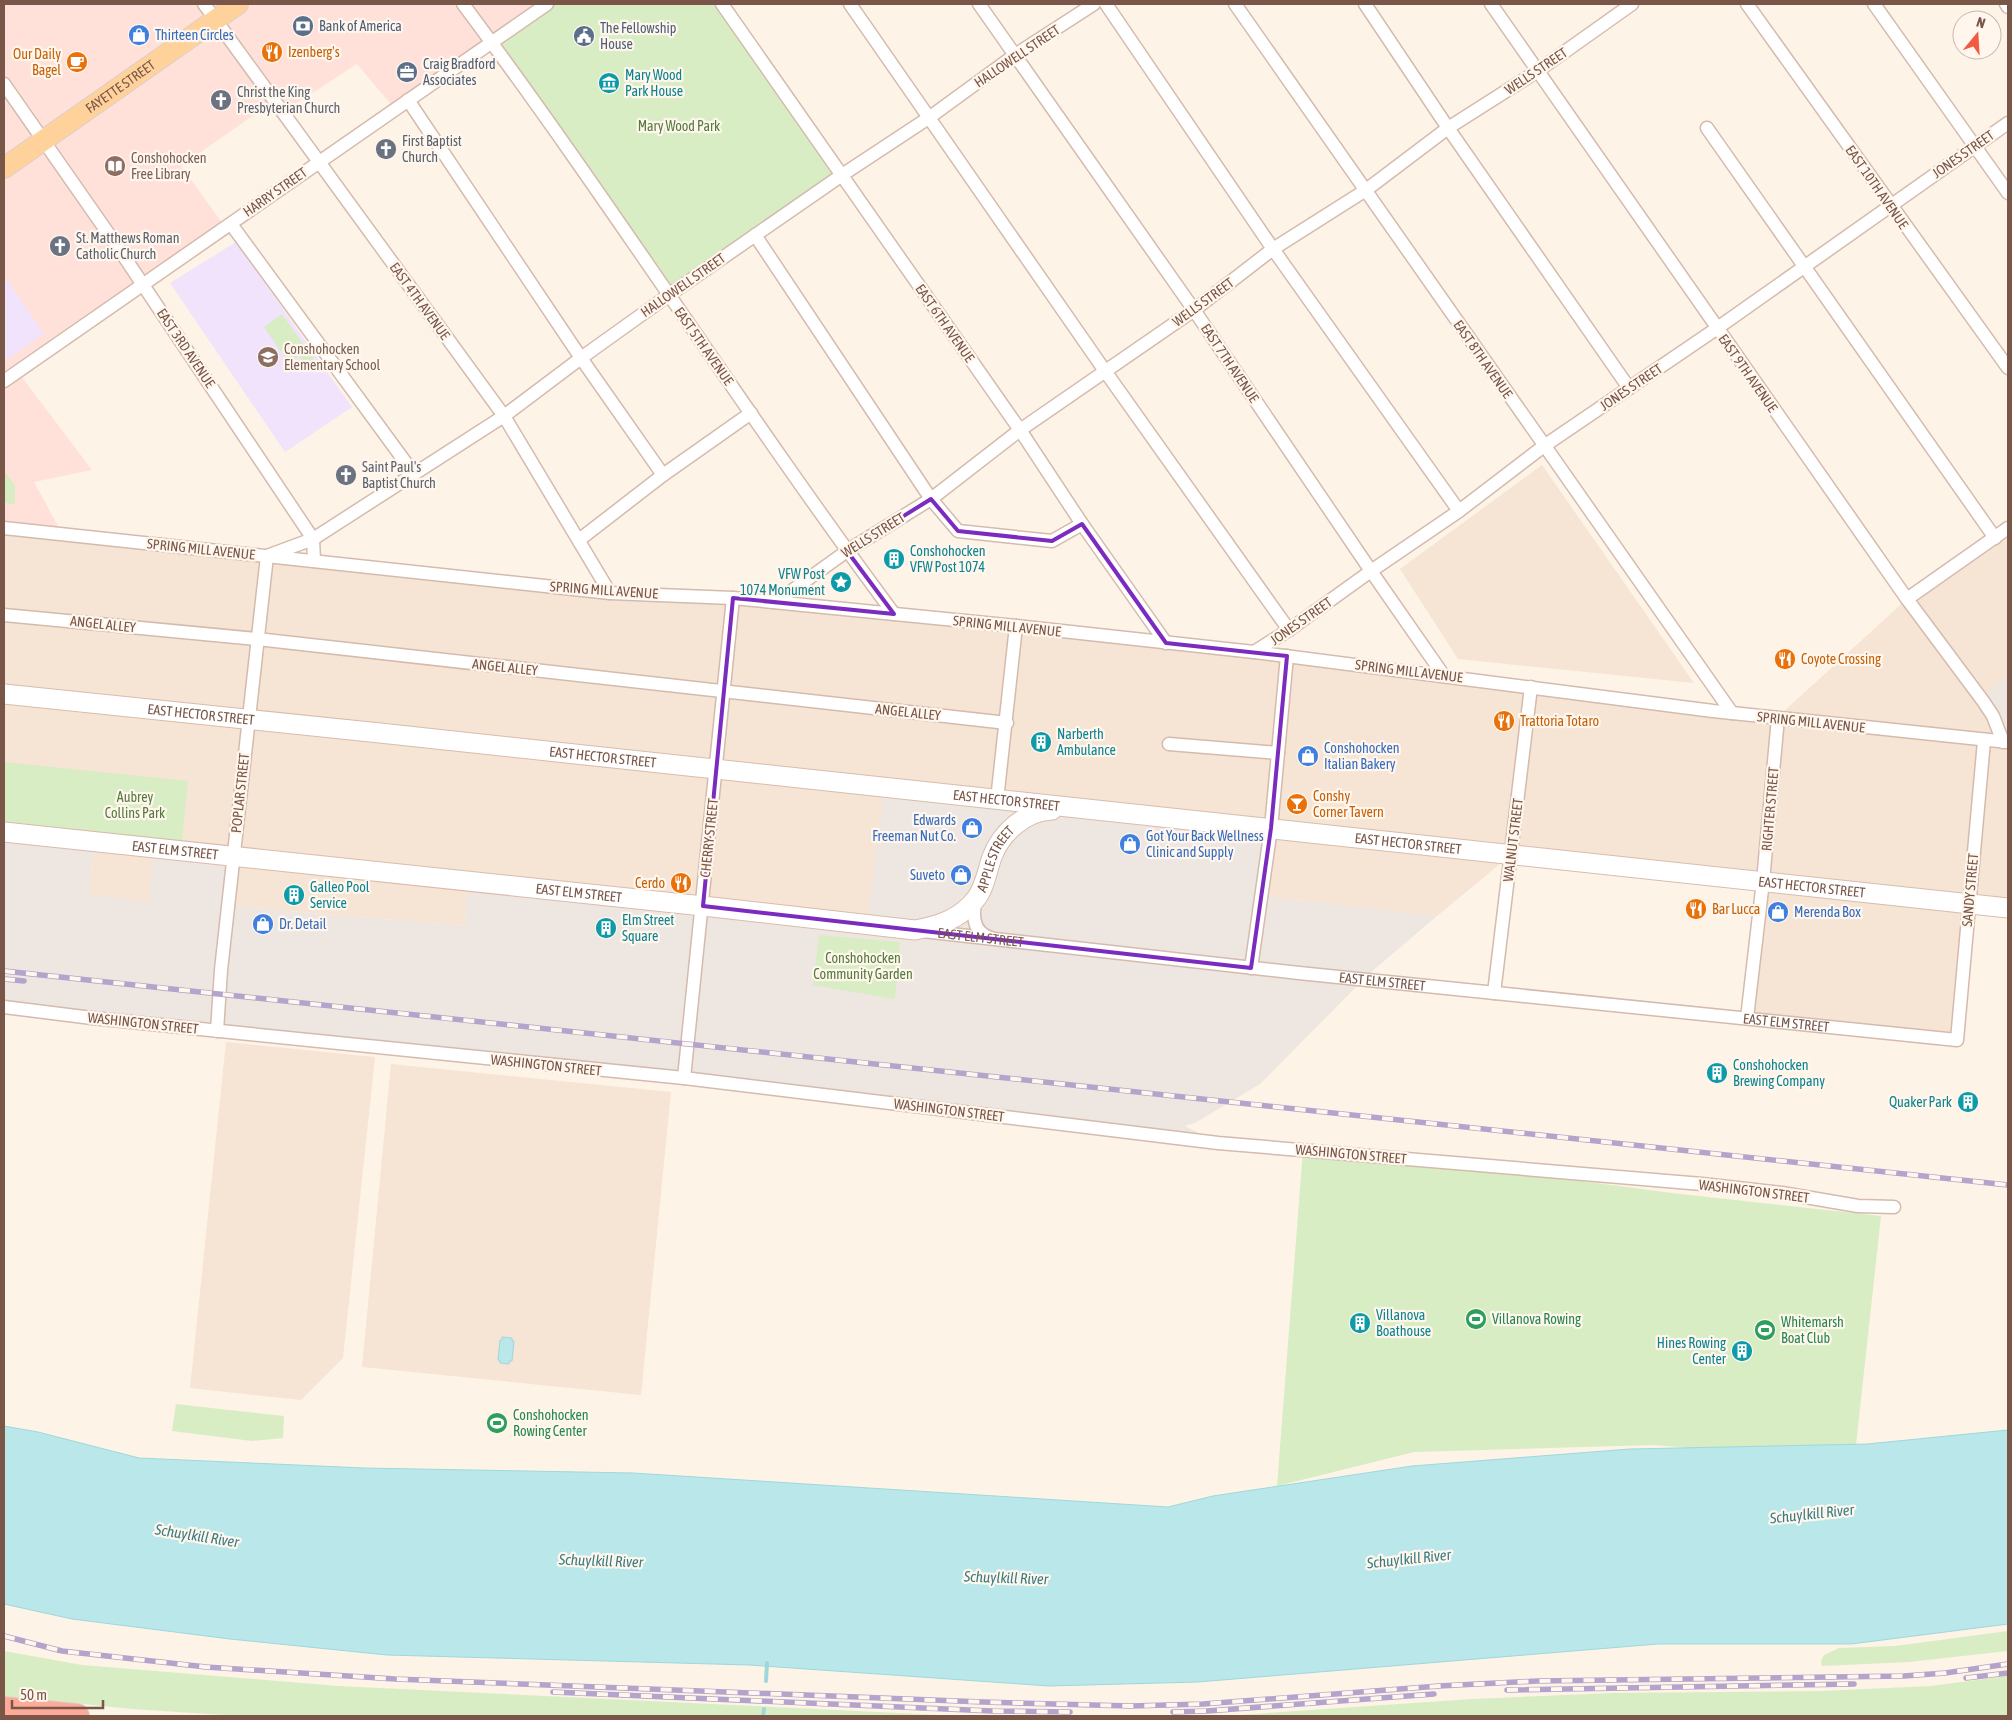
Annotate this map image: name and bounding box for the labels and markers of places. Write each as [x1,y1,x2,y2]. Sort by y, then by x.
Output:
bank icon: Bank of America [291,14,315,38]
place label: Bank of America [319,18,402,34]
place label: The Fellowship House [600,20,677,52]
shop icon: Thirteen Circles [127,23,151,47]
public building icon: The Fellowship House [572,24,596,48]
place label: Thirteen Circles [155,27,234,43]
restaurant icon: Izenberg's [260,40,284,64]
place label: Izenberg's [288,44,340,60]
place label: Our Daily Bagel [13,46,61,78]
cafe icon: Our Daily Bagel [65,50,89,74]
place label: Craig Bradford Associates [423,56,496,88]
office icon: Craig Bradford Associates [395,60,419,84]
place label: Mary Wood Park House [625,67,683,99]
museum icon: Mary Wood Park House [597,71,621,95]
place label: Christ the King Presbyterian Church [237,84,340,116]
church icon: Christ the King Presbyterian Church [209,88,233,112]
place label: First Baptist Church [402,133,462,165]
church icon: First Baptist Church [374,137,398,161]
place label: Conshohocken Free Library [131,150,207,182]
library icon: Conshohocken Free Library [103,154,127,178]
place label: St. Matthews Roman Catholic Church [76,230,179,262]
church icon: St. Matthews Roman Catholic Church [48,234,72,258]
place label: Conshohocken Elementary School [284,341,380,373]
school or university icon: Conshohocken Elementary School [256,345,280,369]
place label: Saint Paul's Baptist Church [362,459,436,491]
church icon: Saint Paul's Baptist Church [334,463,358,487]
place label: Conshohocken VFW Post 1074 [910,543,986,575]
building icon: Conshohocken VFW Post 1074 [882,547,906,571]
place label: VFW Post 1074 Monument [740,566,825,598]
place icon: VFW Post 1074 Monument [829,570,853,594]
restaurant icon: Coyote Crossing [1773,647,1797,671]
place label: Coyote Crossing [1801,651,1881,667]
restaurant icon: Trattoria Totaro [1492,709,1516,733]
place label: Trattoria Totaro [1520,713,1599,729]
place label: Narberth Ambulance [1057,726,1116,758]
building icon: Narberth Ambulance [1029,730,1053,754]
place label: Conshohocken Italian Bakery [1324,740,1400,772]
shop icon: Conshohocken Italian Bakery [1296,744,1320,768]
place label: Conshy Corner Tavern [1313,788,1384,820]
bar icon: Conshy Corner Tavern [1285,792,1309,816]
place label: Edwards Freeman Nut Co. [872,812,956,844]
shop icon: Edwards Freeman Nut Co. [960,816,984,840]
place label: Got Your Back Wellness Clinic and Supply [1146,828,1264,860]
shop icon: Got Your Back Wellness Clinic and Supply [1118,832,1142,856]
shop icon: Suveto [949,863,973,887]
place label: Suveto [910,867,945,883]
restaurant icon: Cerdo [669,871,693,895]
place label: Cerdo [635,875,665,891]
place label: Galleo Pool Service [310,879,370,911]
building icon: Galleo Pool Service [282,883,306,907]
restaurant icon: Bar Lucca [1684,897,1708,921]
shop icon: Merenda Box [1766,900,1790,924]
place label: Bar Lucca [1712,901,1760,917]
place label: Merenda Box [1794,904,1861,920]
shop icon: Dr. Detail [251,912,275,936]
place label: Elm Street Square [622,912,674,944]
place label: Dr. Detail [279,916,327,932]
building icon: Elm Street Square [594,916,618,940]
place label: Conshohocken Brewing Company [1733,1057,1825,1089]
building icon: Conshohocken Brewing Company [1705,1061,1729,1085]
building icon: Quaker Park [1956,1090,1980,1114]
place label: Quaker Park [1889,1094,1952,1110]
place label: Villanova Boathouse [1376,1307,1431,1339]
sports icon: Villanova Rowing [1464,1307,1488,1331]
building icon: Villanova Boathouse [1348,1311,1372,1335]
place label: Villanova Rowing [1492,1311,1581,1327]
place label: Whitemarsh Boat Club [1781,1314,1844,1346]
sports icon: Whitemarsh Boat Club [1753,1318,1777,1342]
place label: Hines Rowing Center [1657,1335,1727,1367]
building icon: Hines Rowing Center [1730,1339,1754,1363]
place label: Conshohocken Rowing Center [513,1407,589,1439]
sports icon: Conshohocken Rowing Center [485,1411,509,1435]

